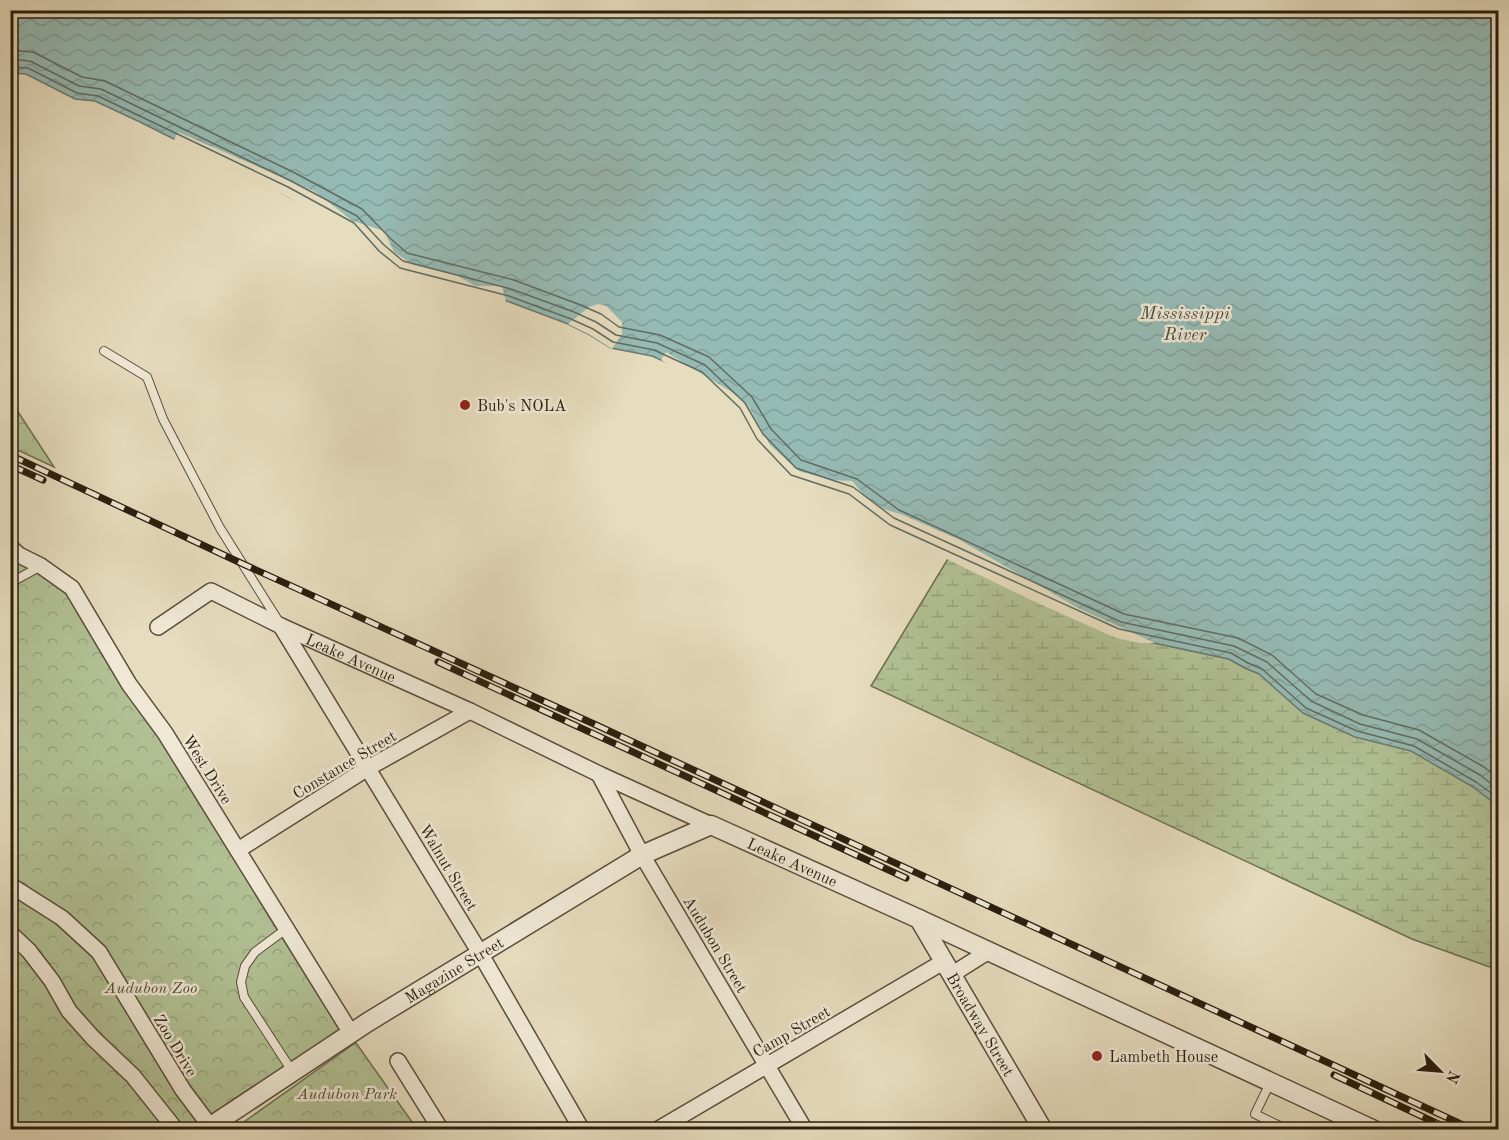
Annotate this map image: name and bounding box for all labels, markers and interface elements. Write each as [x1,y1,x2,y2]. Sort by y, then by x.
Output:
water label: Mississippi River [1139,305,1230,344]
marker: Bub's NOLA [458,398,472,412]
place label: Bub's NOLA [477,399,567,415]
street label: Leake Avenue [303,632,398,686]
street label: Constance Street [291,728,400,803]
street label: West Drive [179,733,234,808]
street label: Walnut Street [415,822,480,914]
street label: Leake Avenue [744,836,839,891]
street label: Audubon Street [679,894,749,996]
street label: Magazine Street [403,935,507,1007]
street label: Broadway Street [943,971,1016,1080]
park label: Audubon Zoo [104,981,197,997]
street label: Camp Street [751,1004,834,1061]
street label: Zoo Drive [150,1012,199,1080]
north arrow [1410,1041,1470,1101]
marker: Lambeth House [1090,1049,1104,1063]
place label: Lambeth House [1109,1050,1218,1066]
text: N [1442,1068,1462,1086]
park label: Audubon Park [296,1087,397,1103]

